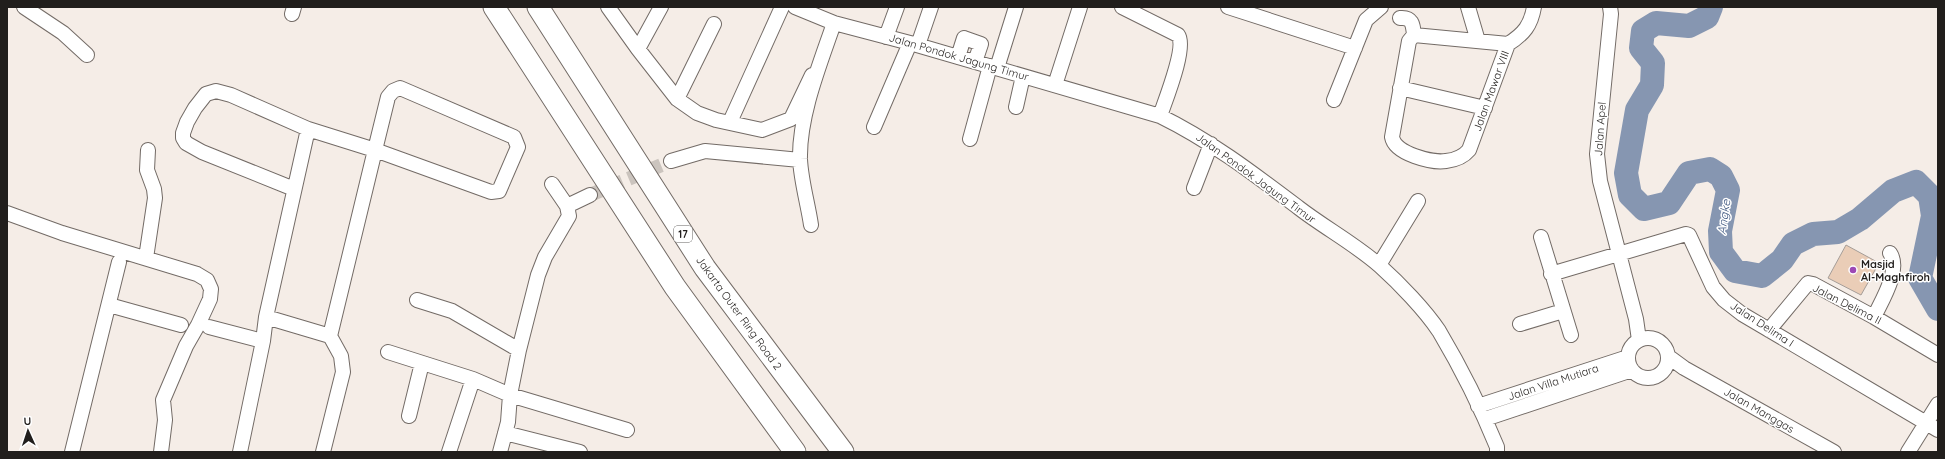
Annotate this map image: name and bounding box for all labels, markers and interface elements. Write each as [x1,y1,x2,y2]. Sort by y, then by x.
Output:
street label: Jalan Pondok Jagung Timur [887,30,1031,84]
street label: Jalan Mawar VIII [1470,49,1512,133]
street label: Jalan Apel [1591,102,1609,156]
street label: Jalan Pondok Jagung Timur [1193,130,1319,227]
water label: Angke [1714,197,1734,235]
road number: 17 [674,226,692,242]
street label: Jakarta Outer Ring Road 2 [693,253,785,373]
place label: Masjid Al-Maghfiroh [1861,257,1930,284]
marker: Masjid Al-Maghfiroh [1848,265,1858,275]
street label: Jalan Delima II [1810,281,1884,327]
street label: Jalan Delima I [1728,298,1796,350]
street label: Jalan Villa Mutiara [1506,361,1600,403]
street label: Jalan Manggas [1721,384,1797,436]
north arrow [8,411,48,451]
text: U [23,414,32,428]

